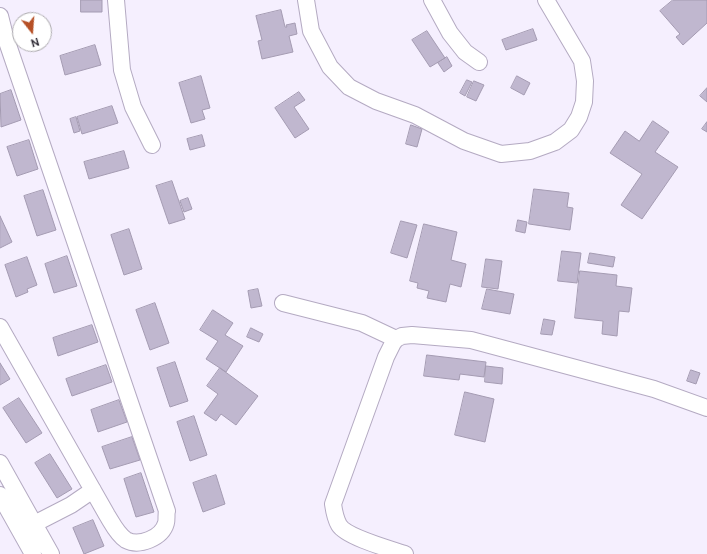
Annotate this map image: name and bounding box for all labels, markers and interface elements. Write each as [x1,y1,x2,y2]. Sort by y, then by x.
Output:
north arrow [12,12,52,52]
text: N [30,36,41,49]

